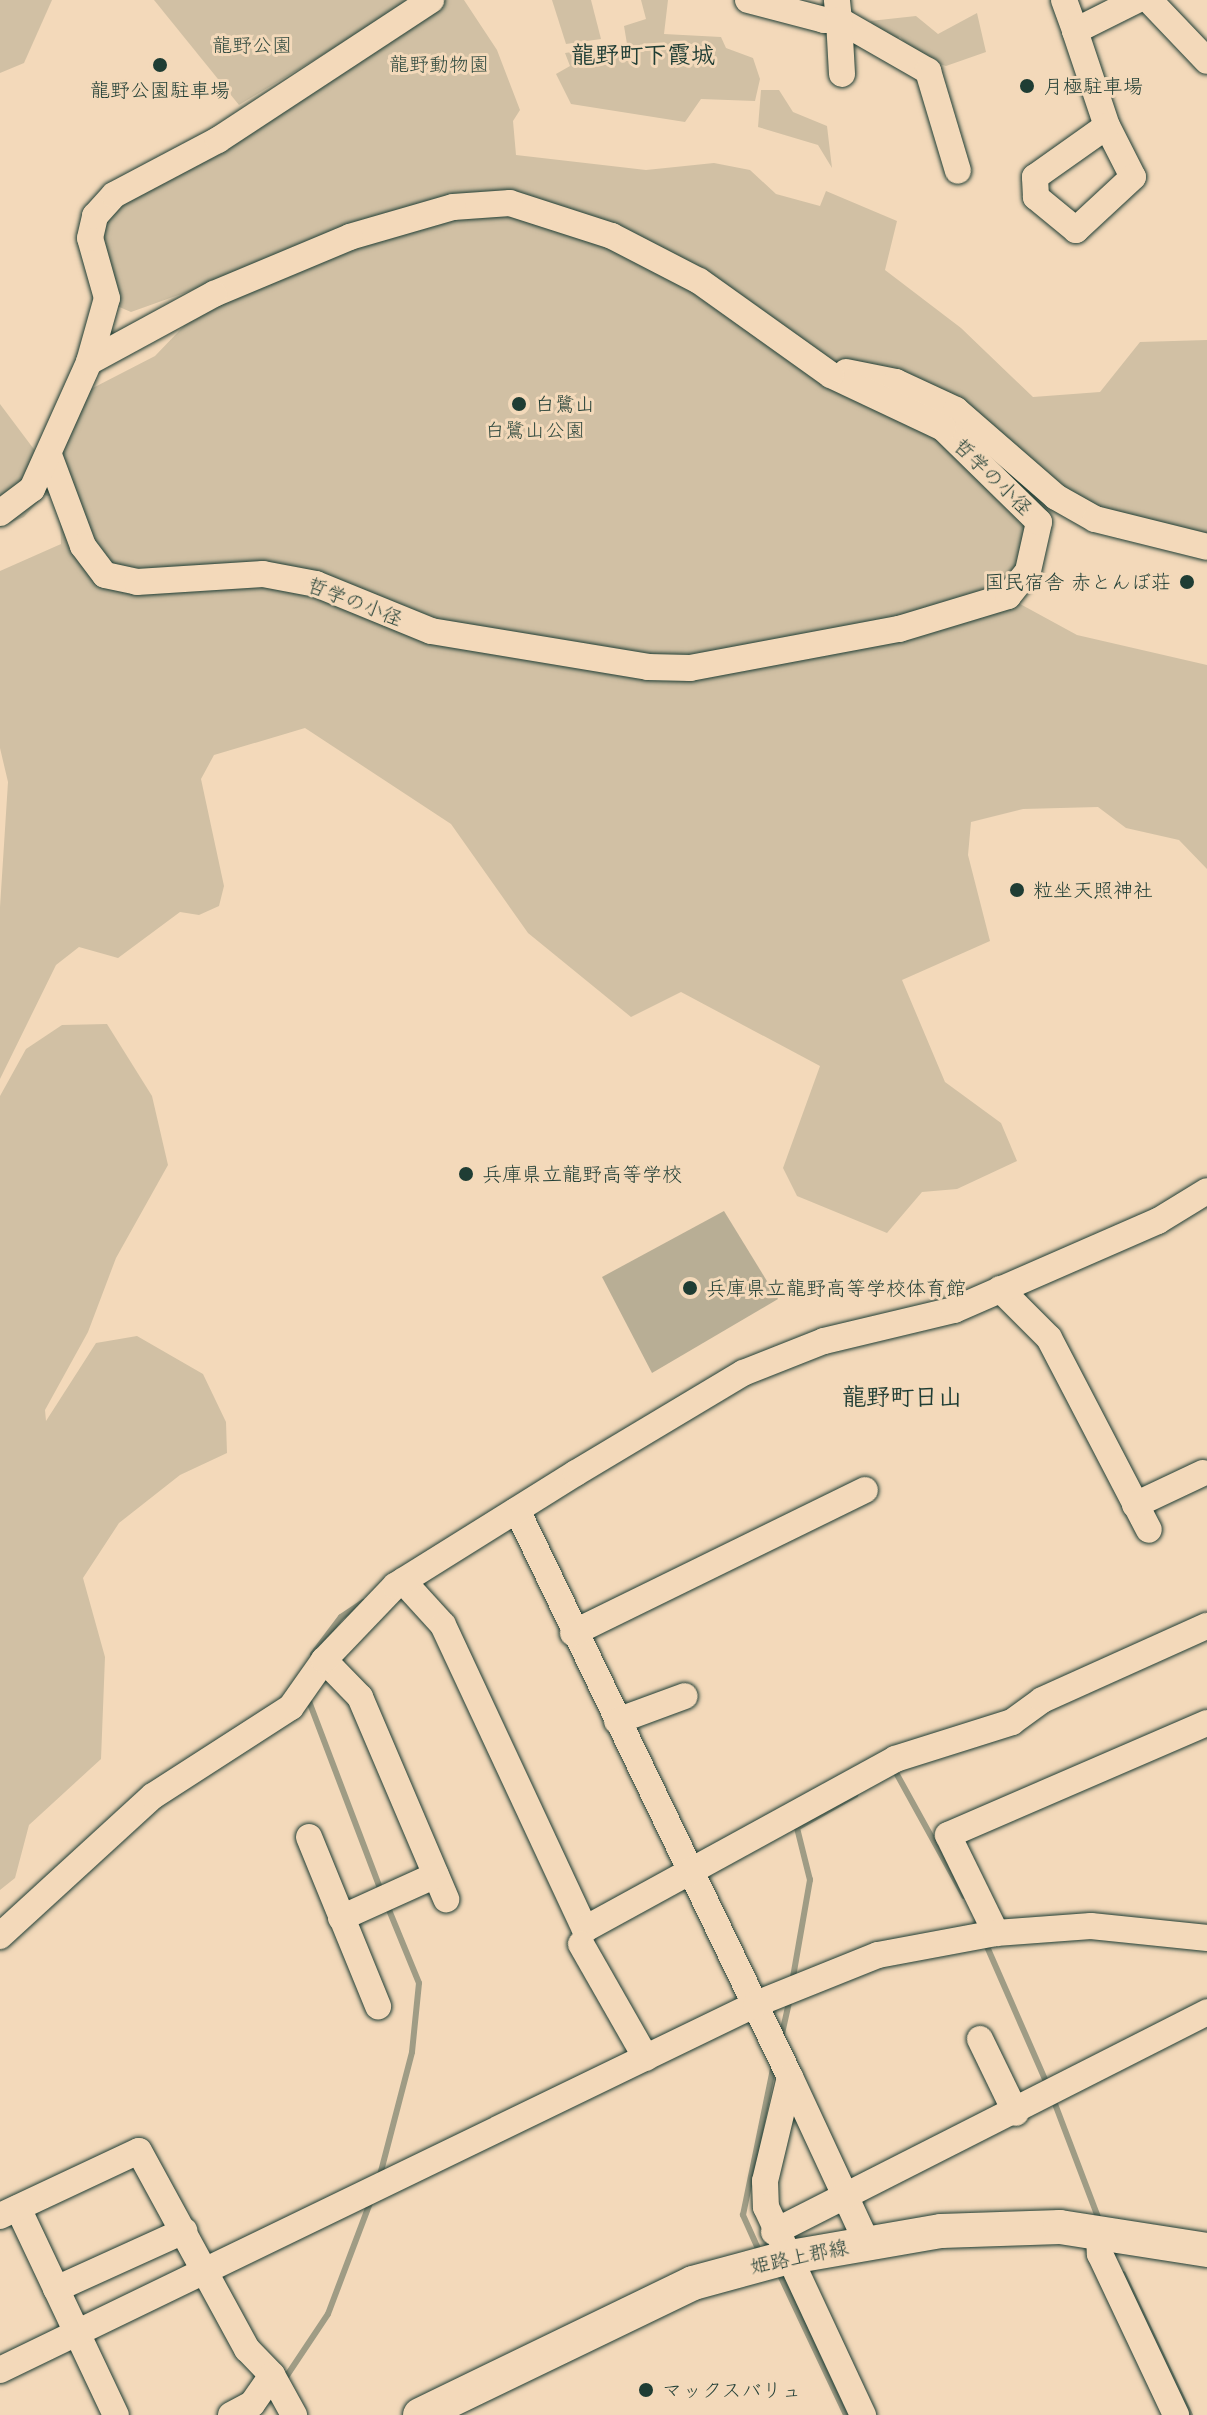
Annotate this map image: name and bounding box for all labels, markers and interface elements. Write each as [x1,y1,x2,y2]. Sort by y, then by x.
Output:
park label: 龍野公園 [212,33,292,57]
district label: 龍野町下霞城 [571,42,715,70]
park label: 龍野動物園 [389,52,489,76]
marker: 龍野公園駐車場 [151,56,169,74]
place label: 月極駐車場 [1043,74,1143,98]
marker: 月極駐車場 [1018,77,1036,95]
place label: 龍野公園駐車場 [90,78,230,102]
place label: 白鷺山 [535,392,595,416]
marker: 白鷺山 [510,395,528,413]
park label: 白鷺山公園 [485,418,585,442]
street label: 哲学の小径 [949,434,1037,520]
place label: 国民宿舎 赤とんぼ荘 [984,570,1171,594]
street label: 哲学の小径 [304,573,406,631]
marker: 国民宿舎 赤とんぼ荘 [1178,573,1196,591]
place label: 粒坐天照神社 [1033,878,1153,902]
marker: 粒坐天照神社 [1008,881,1026,899]
place label: 兵庫県立龍野高等学校 [482,1162,682,1186]
marker: 兵庫県立龍野高等学校 [457,1165,475,1183]
place label: 兵庫県立龍野高等学校体育館 [706,1276,966,1300]
marker: 兵庫県立龍野高等学校体育館 [681,1279,699,1297]
district label: 龍野町日山 [842,1384,962,1412]
street label: 姫路上郡線 [748,2235,850,2279]
place label: マックスバリュ [662,2378,802,2402]
marker: マックスバリュ [637,2381,655,2399]

